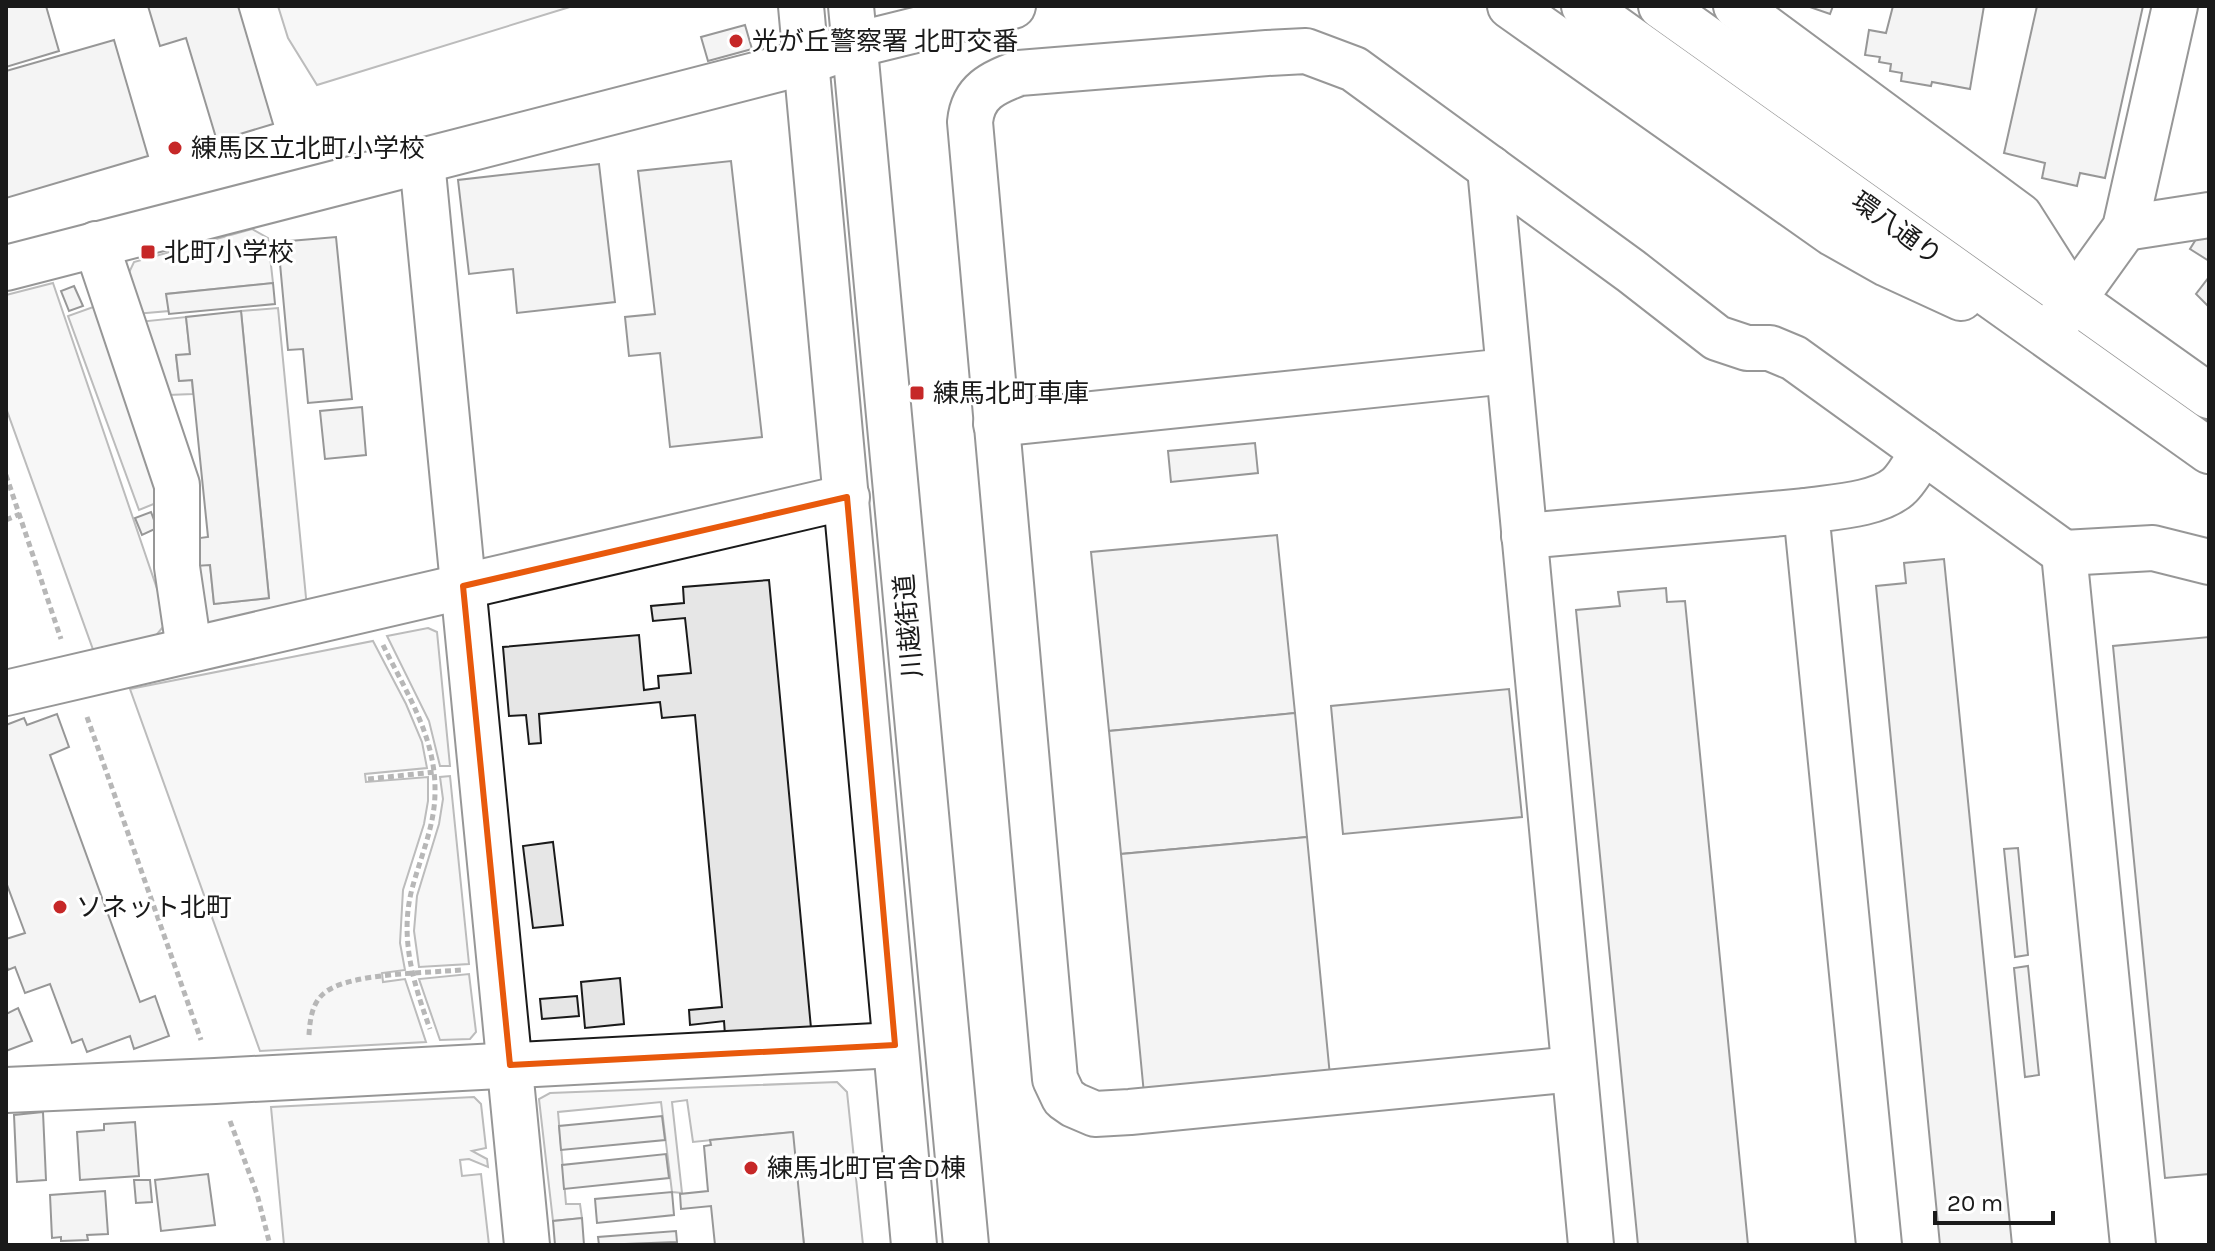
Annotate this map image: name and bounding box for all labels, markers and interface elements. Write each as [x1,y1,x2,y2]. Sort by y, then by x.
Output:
place label: 光が丘警察署 北町交番 [752,26,1018,57]
marker: 光が丘警察署 北町交番 [727,32,745,50]
place label: 練馬区立北町小学校 [191,133,425,164]
marker: 練馬区立北町小学校 [166,139,184,157]
street label: 環八通り [1846,185,1948,272]
place label: 北町小学校 [164,237,294,268]
marker: 北町小学校 [139,243,157,261]
place label: 練馬北町車庫 [933,378,1089,409]
marker: 練馬北町車庫 [908,384,926,402]
street label: 川越街道 [889,573,928,679]
place label: ソネット北町 [76,892,232,923]
marker: ソネット北町 [51,898,69,916]
place label: 練馬北町官舎D棟 [767,1153,966,1184]
marker: 練馬北町官舎D棟 [742,1159,760,1177]
scale bar [1935,1175,2053,1225]
text: 20 m [1947,1189,2003,1217]

